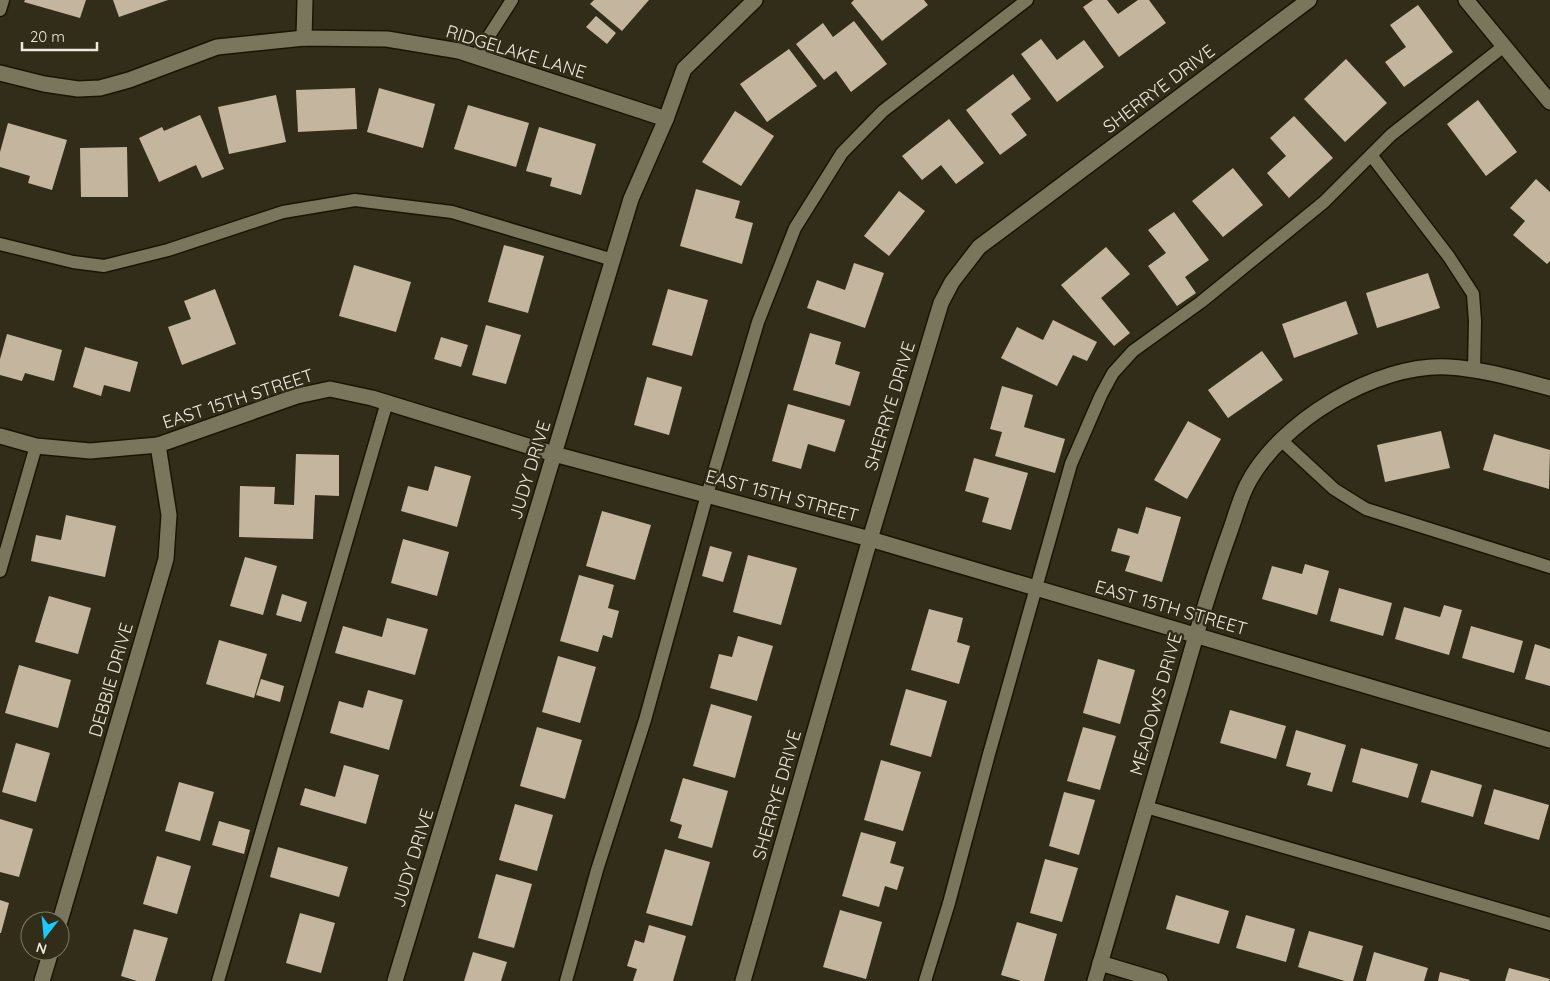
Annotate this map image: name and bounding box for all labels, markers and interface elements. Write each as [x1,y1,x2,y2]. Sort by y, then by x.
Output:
street label: RIDGELAKE LANE [443,19,589,84]
scale bar [22,20,98,52]
text: 20 m [30,27,65,46]
street label: SHERRYE DRIVE [1098,39,1219,138]
street label: SHERRYE DRIVE [859,338,920,473]
street label: EAST 15TH STREET [159,363,316,434]
street label: JUDY DRIVE [504,418,555,522]
street label: EAST 15TH STREET [703,464,861,527]
street label: EAST 15TH STREET [1092,575,1250,640]
street label: DEBBIE DRIVE [83,620,138,740]
street label: MEADOWS DRIVE [1124,630,1187,778]
street label: SHERRYE DRIVE [747,727,806,862]
street label: JUDY DRIVE [387,806,438,910]
north arrow [20,911,70,961]
text: N [34,938,49,959]

